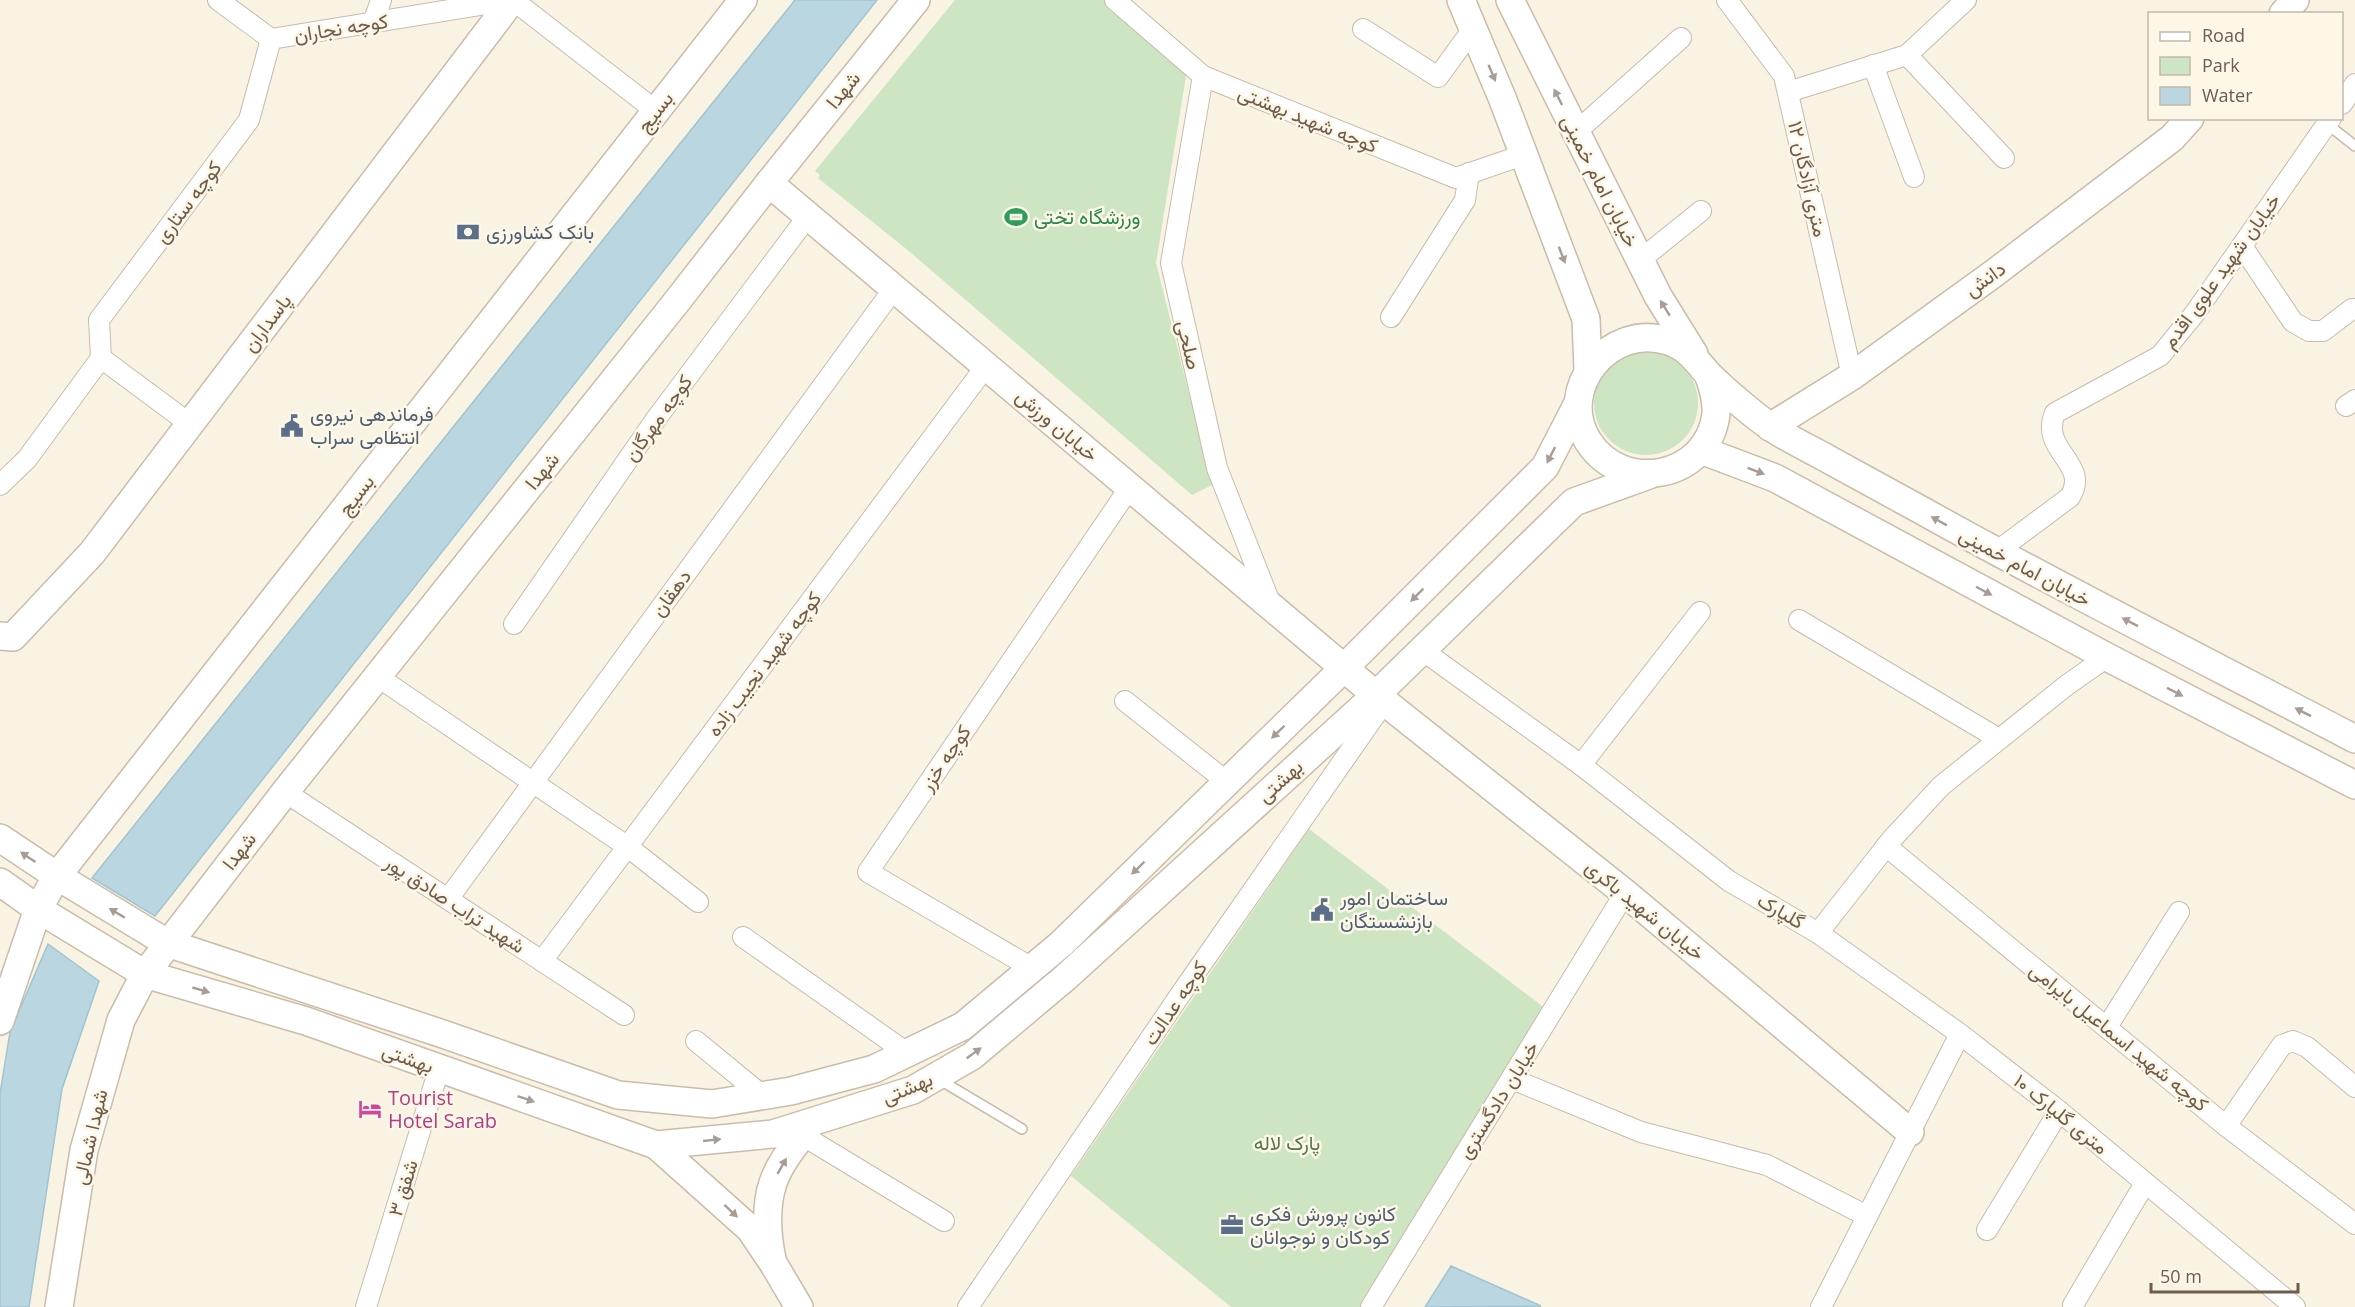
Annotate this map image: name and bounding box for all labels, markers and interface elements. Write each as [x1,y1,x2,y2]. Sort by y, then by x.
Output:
street label: کوچه نجاران [292,7,390,49]
legend [2148,12,2343,120]
text: Road [2202,23,2245,47]
text: Park [2202,53,2240,77]
street label: شهدا [819,65,866,114]
one-way arrow [1487,65,1496,82]
street label: کوچه شهید بهشتی [1234,78,1382,160]
text: Water [2202,83,2253,107]
street label: بسیج [630,86,680,138]
one-way arrow [1554,88,1563,105]
street label: خیابان امام خمینی [1555,110,1645,252]
street label: ۱۲ متری آزادگان [1782,118,1835,239]
street label: کوچه ستاری [148,155,228,249]
street label: خیابان شهید علوی اقدم [2155,188,2286,354]
place label: ورزشگاه تختی [1034,203,1140,230]
sports icon: ورزشگاه تختی [1003,204,1029,230]
place label: بانک کشاورزی [486,218,594,245]
bank icon: بانک کشاورزی [455,219,481,245]
one-way arrow [1557,247,1567,265]
street label: دانش [1959,255,2011,303]
street label: پاسداران [236,288,298,358]
one-way arrow [1660,300,1671,316]
street label: صلحی [1171,318,1208,372]
street label: کوچه مهرگان [617,369,699,467]
street label: خیابان ورزش [1010,382,1104,467]
place label: فرماندهی نیروی انتظامی سراب [310,400,434,450]
public building icon: فرماندهی نیروی انتظامی سراب [279,413,305,439]
street label: شهدا [518,446,565,495]
one-way arrow [1547,446,1556,463]
one-way arrow [1747,466,1765,476]
street label: بسیج [331,469,381,521]
one-way arrow [1931,516,1948,526]
street label: خیابان امام خمینی [1955,521,2096,613]
street label: دهقان [644,564,697,622]
street label: کوچه شهید نجیب زاده [700,586,828,742]
one-way arrow [1976,586,1993,596]
one-way arrow [1409,588,1424,602]
one-way arrow [2121,617,2138,627]
one-way arrow [2166,687,2183,697]
one-way arrow [2294,707,2311,717]
street label: کوچه خزر [912,719,977,798]
one-way arrow [1270,725,1285,739]
street label: بهشتی [1251,753,1308,808]
street label: شهدا [215,826,262,875]
street label: شهید تراب صادق پور [378,848,531,960]
one-way arrow [21,851,37,863]
street label: خیابان شهید باکری [1580,853,1711,966]
one-way arrow [1132,861,1146,875]
place label: ساختمان امور بازنشستگان [1339,884,1448,934]
street label: گلپارک [1752,886,1810,936]
public building icon: ساختمان امور بازنشستگان [1309,897,1335,923]
one-way arrow [109,907,125,918]
street label: کوچه عدالت [1136,955,1214,1051]
street label: کوچه شهید اسماعیل بایرامی [2024,956,2214,1118]
one-way arrow [193,986,211,995]
street label: بهشتی [379,1036,438,1079]
street label: خیابان دادگستری [1451,1036,1545,1164]
one-way arrow [966,1047,982,1060]
street label: بهشتی [877,1065,936,1110]
street label: ۱۰ متری گلپارک [2008,1067,2114,1161]
place label: Tourist Hotel Sarab [388,1084,497,1134]
street label: شهدا شمالی [65,1086,114,1187]
one-way arrow [517,1095,535,1105]
hotel icon: Tourist Hotel Sarab [357,1096,383,1122]
park label: پارک لاله [1254,1129,1320,1157]
one-way arrow [703,1136,722,1145]
street label: شفق ۳ [381,1156,424,1219]
one-way arrow [777,1158,788,1174]
place label: کانون پرورش فکری کودکان و نوجوانان [1250,1200,1396,1250]
one-way arrow [724,1204,739,1218]
office icon: کانون پرورش فکری کودکان و نوجوانان [1219,1212,1245,1238]
scale bar [2151,1256,2298,1294]
text: 50 m [2160,1264,2202,1288]

